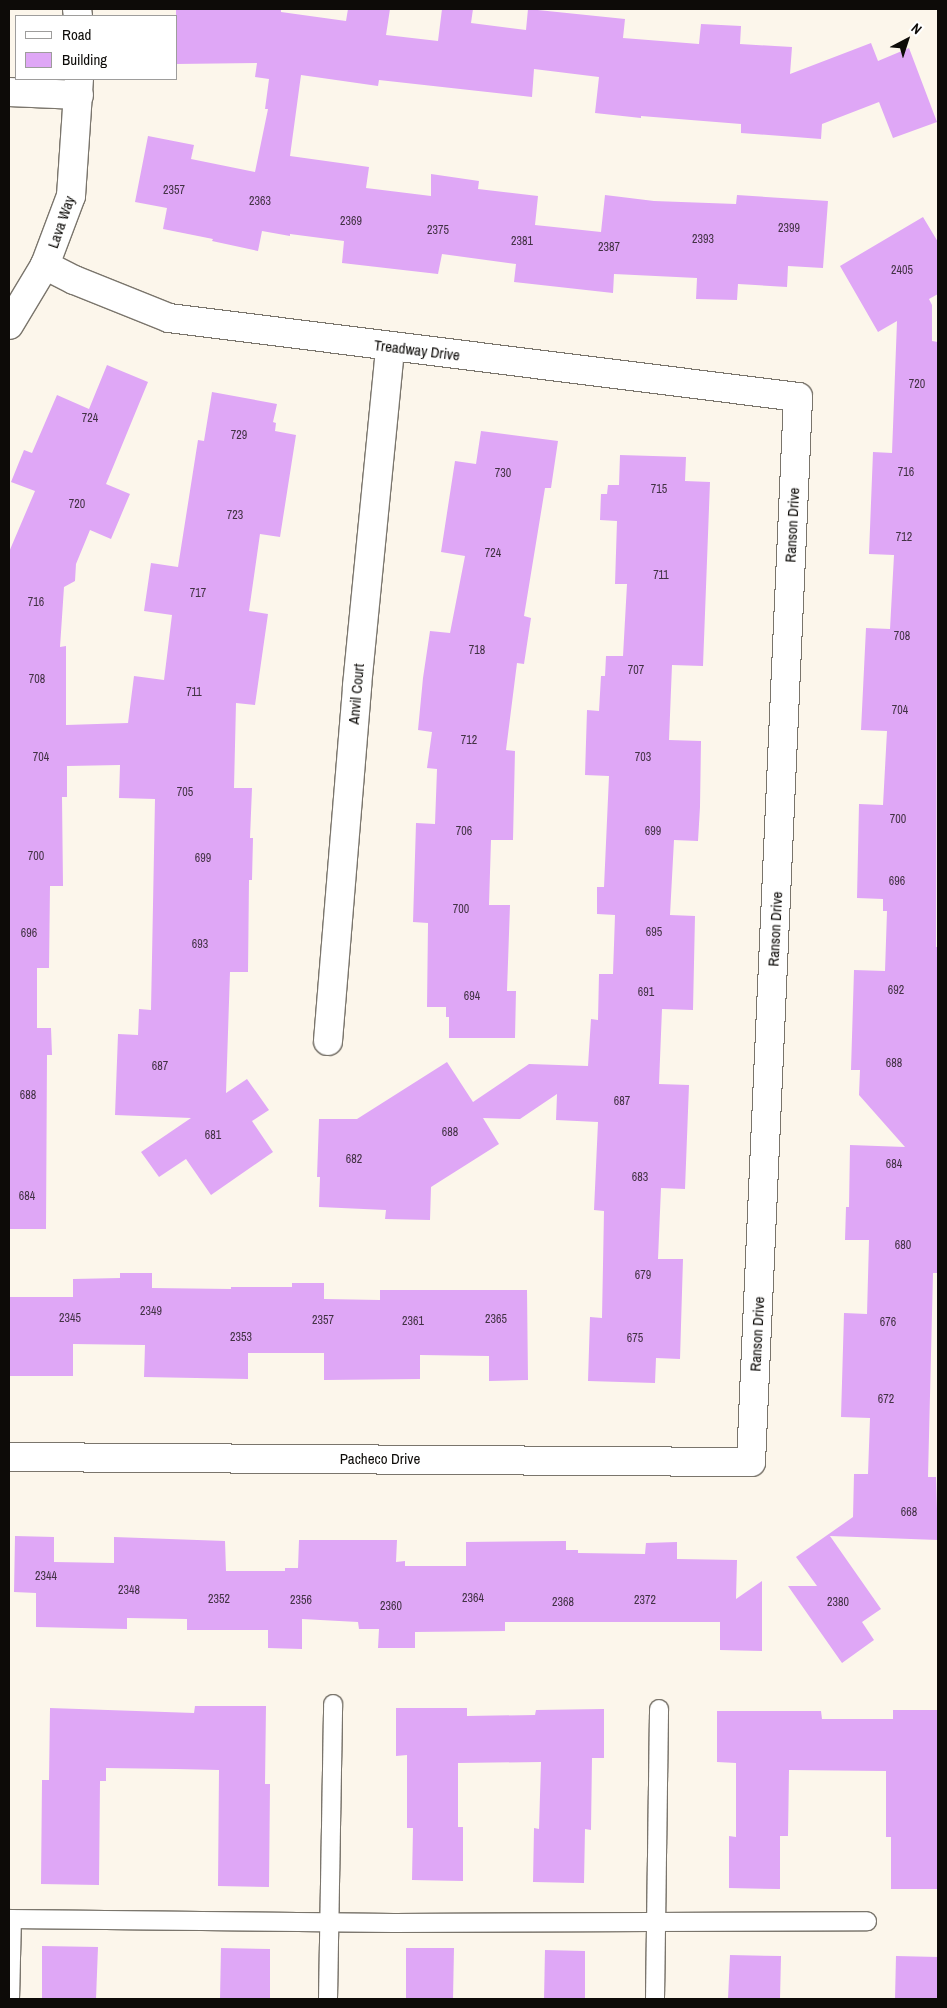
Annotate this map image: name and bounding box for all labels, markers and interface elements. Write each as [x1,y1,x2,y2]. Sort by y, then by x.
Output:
legend [15,15,178,80]
north arrow [882,15,932,65]
text: N [908,19,926,38]
text: Road [62,24,91,45]
text: Building [62,49,107,70]
house number: 2357 [163,184,185,198]
street label: Lava Way [44,193,78,251]
house number: 2363 [249,195,271,209]
house number: 2369 [340,215,362,229]
house number: 2399 [778,222,800,236]
house number: 2375 [427,224,449,238]
house number: 2393 [692,233,714,247]
house number: 2381 [511,235,533,249]
house number: 2387 [598,241,620,255]
house number: 2405 [891,264,913,278]
street label: Treadway Drive [373,336,461,364]
house number: 720 [909,378,925,392]
house number: 724 [82,412,98,426]
house number: 729 [231,429,247,443]
house number: 716 [898,466,914,480]
house number: 730 [495,467,511,481]
house number: 715 [651,483,667,497]
street label: Ranson Drive [781,487,803,563]
house number: 720 [69,498,85,512]
house number: 723 [227,509,243,523]
house number: 712 [896,531,912,545]
house number: 724 [485,547,501,561]
house number: 711 [653,569,669,583]
house number: 717 [190,587,206,601]
house number: 716 [28,596,44,610]
house number: 708 [894,630,910,644]
house number: 718 [469,644,485,658]
street label: Anvil Court [344,663,368,725]
house number: 707 [628,664,644,678]
house number: 708 [29,673,45,687]
house number: 711 [186,686,202,700]
house number: 704 [892,704,908,718]
house number: 712 [461,734,477,748]
house number: 704 [33,751,49,765]
house number: 703 [635,751,651,765]
house number: 705 [177,786,193,800]
house number: 700 [890,813,906,827]
house number: 706 [456,825,472,839]
house number: 699 [645,825,661,839]
house number: 700 [28,850,44,864]
house number: 699 [195,852,211,866]
house number: 696 [889,875,905,889]
street label: Ranson Drive [764,891,786,967]
house number: 700 [453,903,469,917]
house number: 695 [646,926,662,940]
house number: 696 [21,927,37,941]
house number: 693 [192,938,208,952]
house number: 692 [888,984,904,998]
house number: 691 [638,986,654,1000]
house number: 694 [464,990,480,1004]
house number: 688 [886,1057,902,1071]
house number: 687 [152,1060,168,1074]
house number: 688 [20,1089,36,1103]
house number: 687 [614,1095,630,1109]
house number: 688 [442,1126,458,1140]
house number: 681 [205,1129,221,1143]
house number: 682 [346,1153,362,1167]
house number: 684 [886,1158,902,1172]
house number: 683 [632,1171,648,1185]
house number: 684 [19,1190,35,1204]
house number: 680 [895,1239,911,1253]
house number: 679 [635,1269,651,1283]
street label: Ranson Drive [746,1296,768,1372]
house number: 2349 [140,1305,162,1319]
house number: 2345 [59,1312,81,1326]
house number: 2365 [485,1313,507,1327]
house number: 2357 [312,1314,334,1328]
house number: 2361 [402,1315,424,1329]
house number: 676 [880,1316,896,1330]
house number: 2353 [230,1331,252,1345]
house number: 675 [627,1332,643,1346]
house number: 672 [878,1393,894,1407]
street label: Pacheco Drive [340,1450,420,1468]
house number: 668 [901,1506,917,1520]
house number: 2344 [35,1570,57,1584]
house number: 2348 [118,1584,140,1598]
house number: 2364 [462,1592,484,1606]
house number: 2352 [208,1593,230,1607]
house number: 2356 [290,1594,312,1608]
house number: 2372 [634,1594,656,1608]
house number: 2368 [552,1596,574,1610]
house number: 2380 [827,1596,849,1610]
house number: 2360 [380,1600,402,1614]

